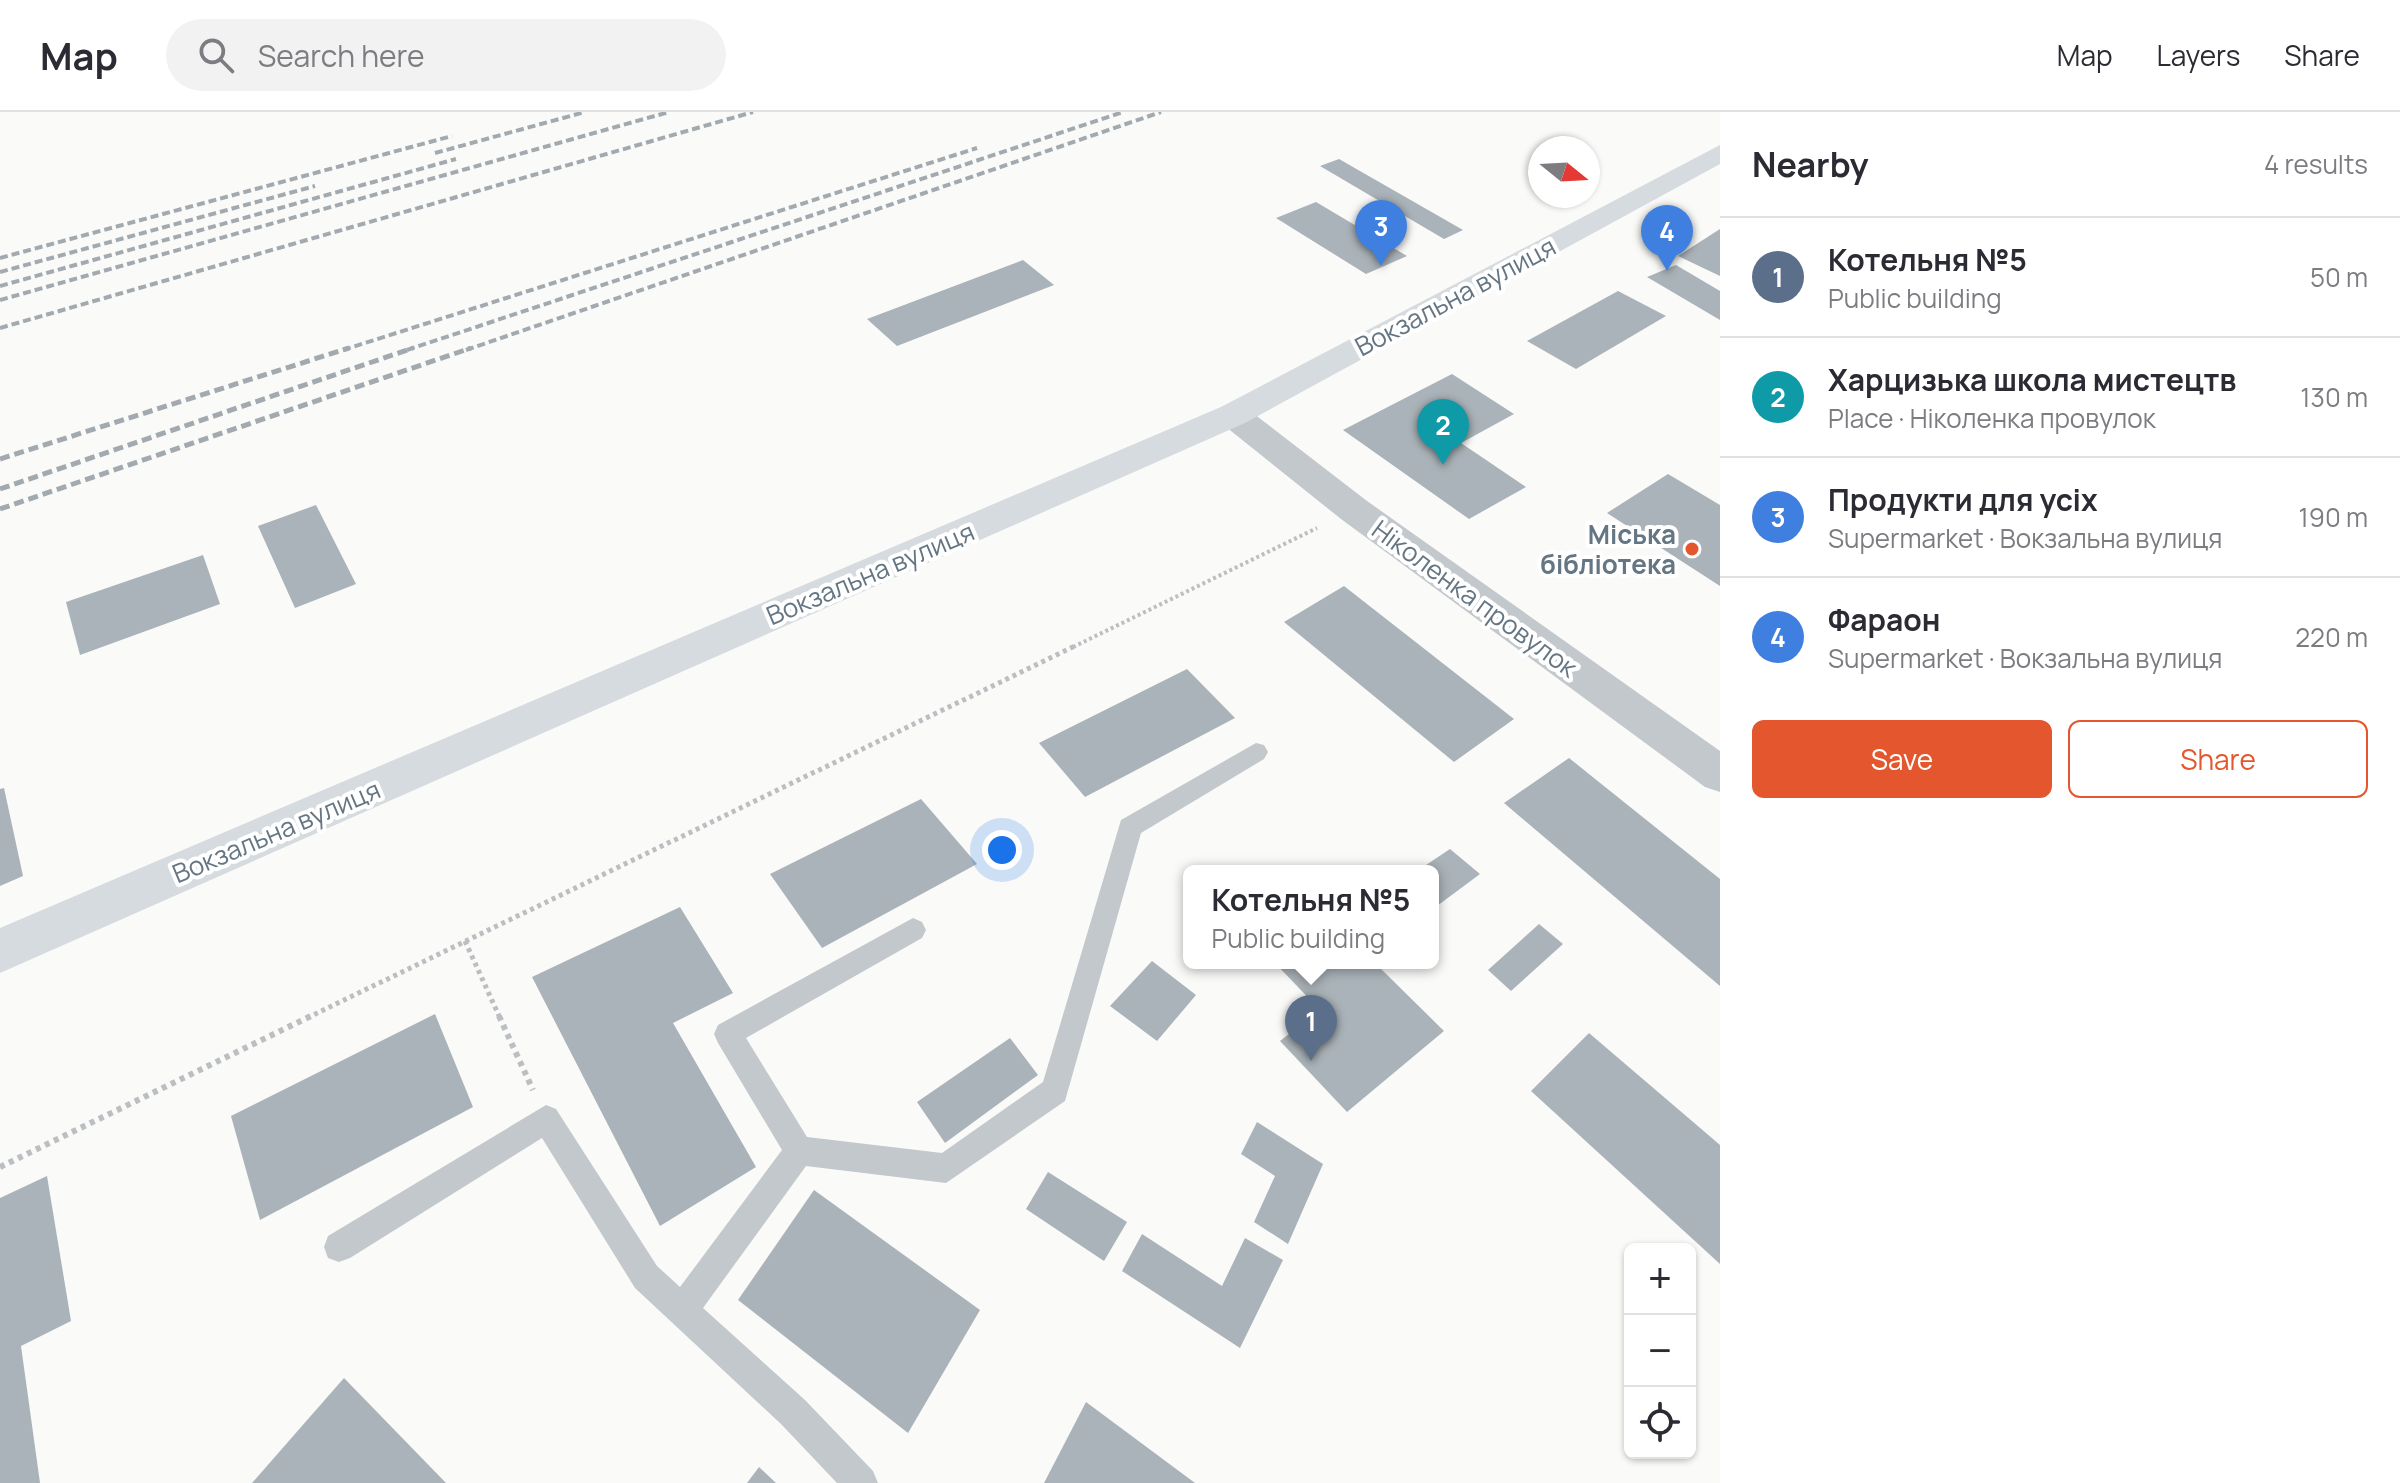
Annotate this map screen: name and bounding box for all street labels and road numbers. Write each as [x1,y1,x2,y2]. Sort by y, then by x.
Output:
street label: Вокзальна вулиця [1348,228,1562,364]
street label: Ніколенка провулок [1365,511,1586,685]
street label: Вокзальна вулиця [761,513,979,633]
street label: Вокзальна вулиця [167,771,385,891]

